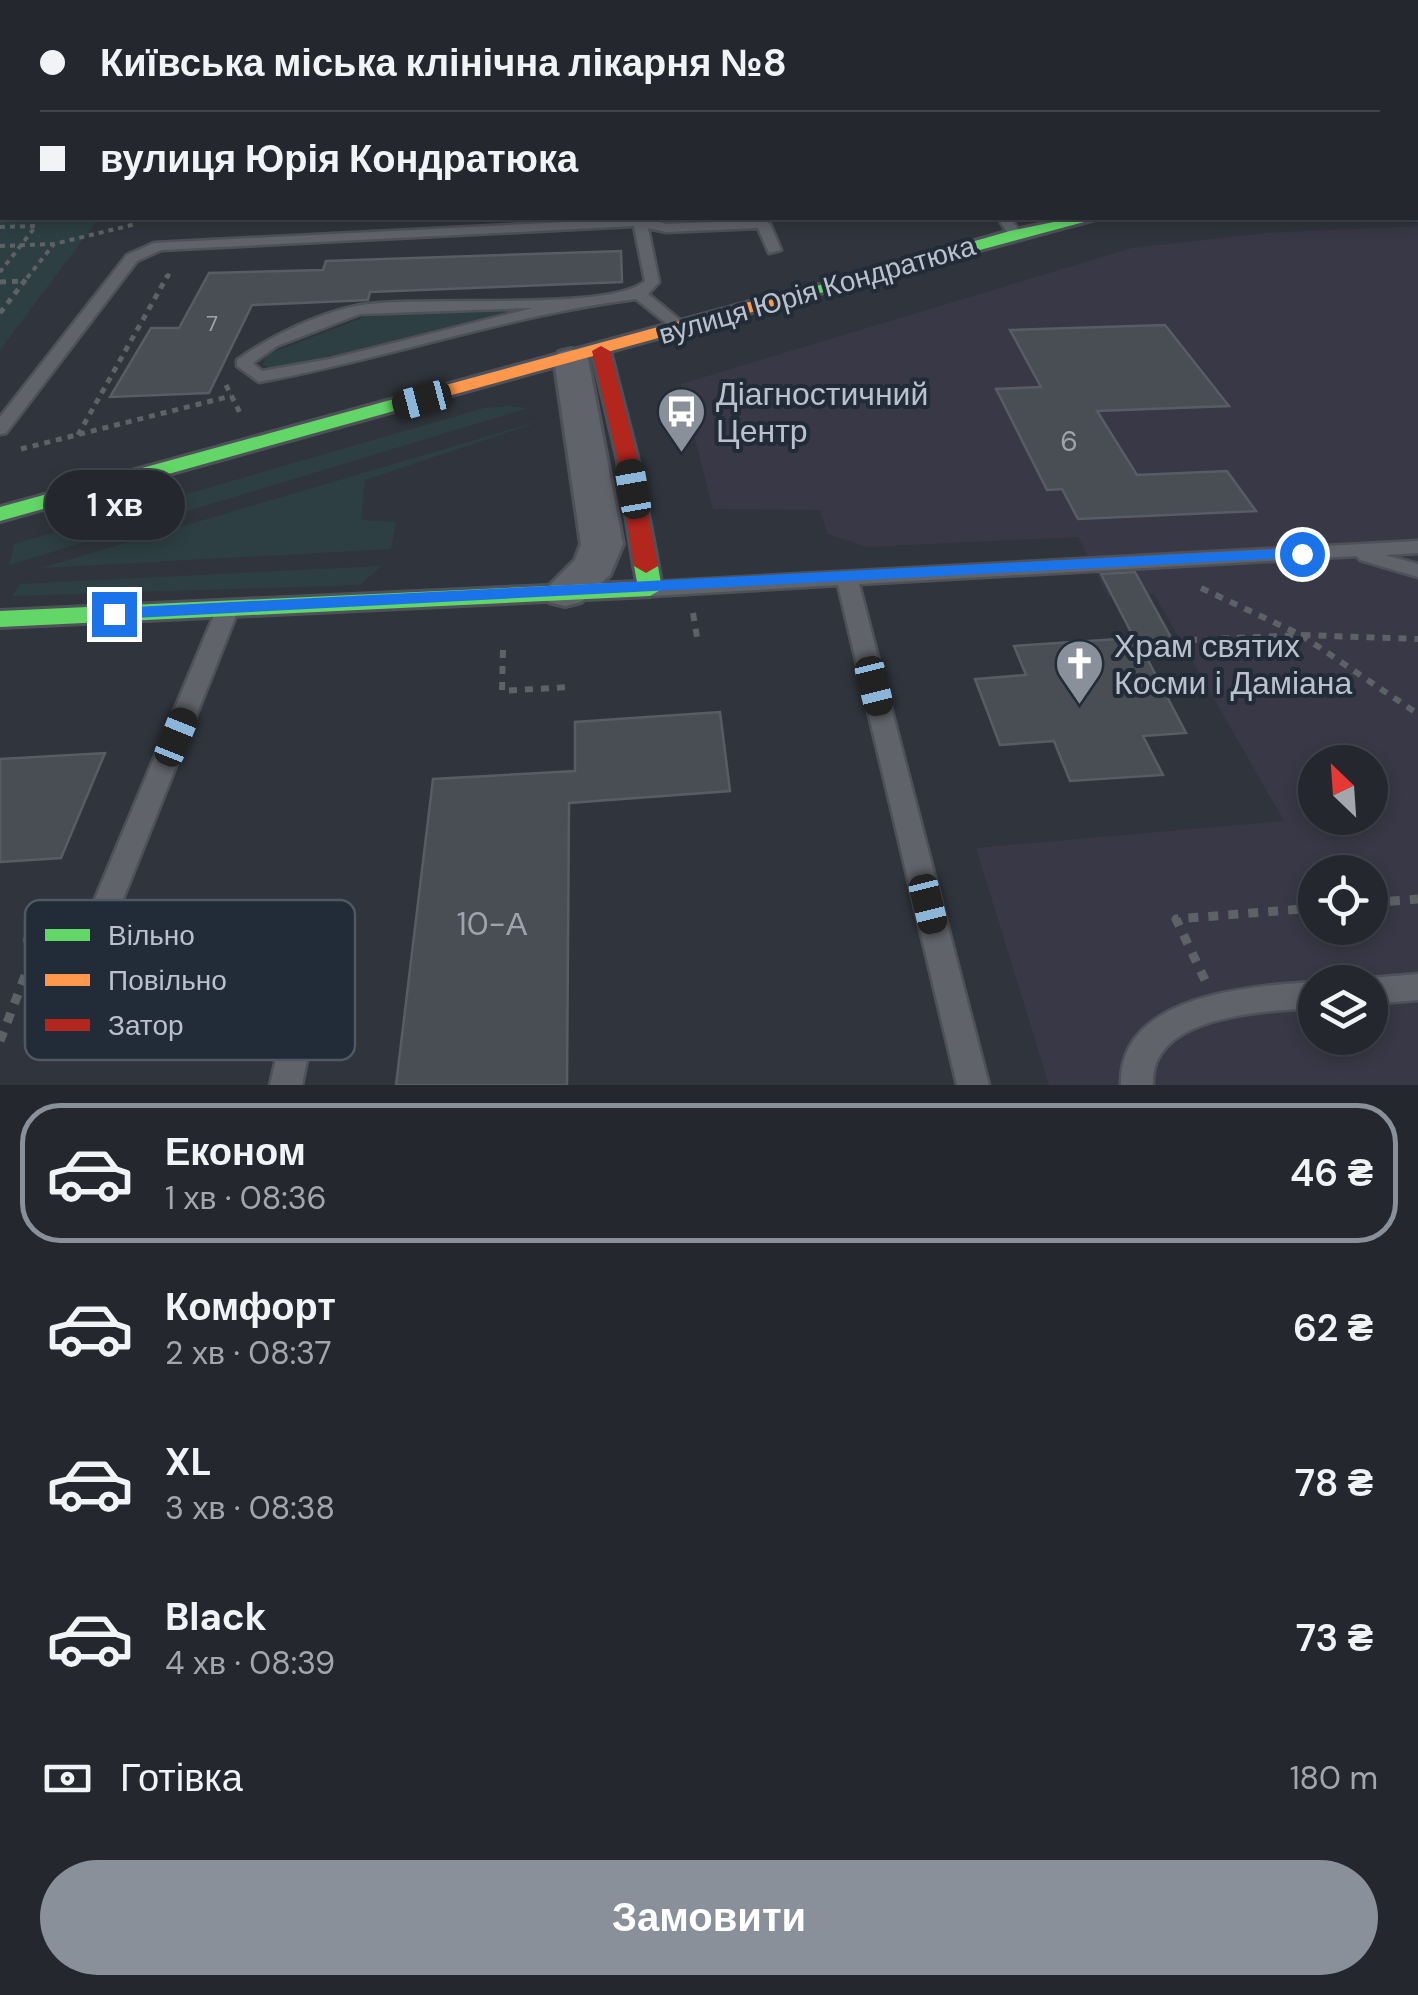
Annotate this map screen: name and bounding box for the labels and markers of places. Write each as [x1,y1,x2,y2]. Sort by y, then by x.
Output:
place label: Діагностичний Центр [716,373,928,452]
bus stop icon: Діагностичний Центр [655,386,707,454]
place label: Храм святих Косми і Даміана [1114,625,1352,704]
church icon: Храм святих Косми і Даміана [1053,638,1105,706]

